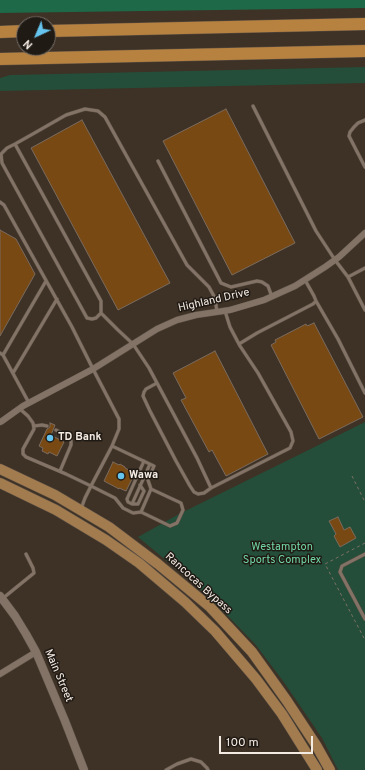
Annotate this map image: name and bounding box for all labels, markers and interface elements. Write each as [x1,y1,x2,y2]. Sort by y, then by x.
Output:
north arrow [16,16,56,56]
text: N [21,36,36,52]
street label: Highland Drive [177,286,251,316]
place label: TD Bank [58,431,102,445]
marker: TD Bank [45,433,55,443]
place label: Wawa [129,469,158,483]
marker: Wawa [116,471,126,481]
park label: Westampton Sports Complex [243,541,321,567]
street label: Rancocas Bypass [162,550,234,618]
street label: Main Street [41,648,75,704]
scale bar [221,728,315,754]
text: 100 m [226,735,259,751]

